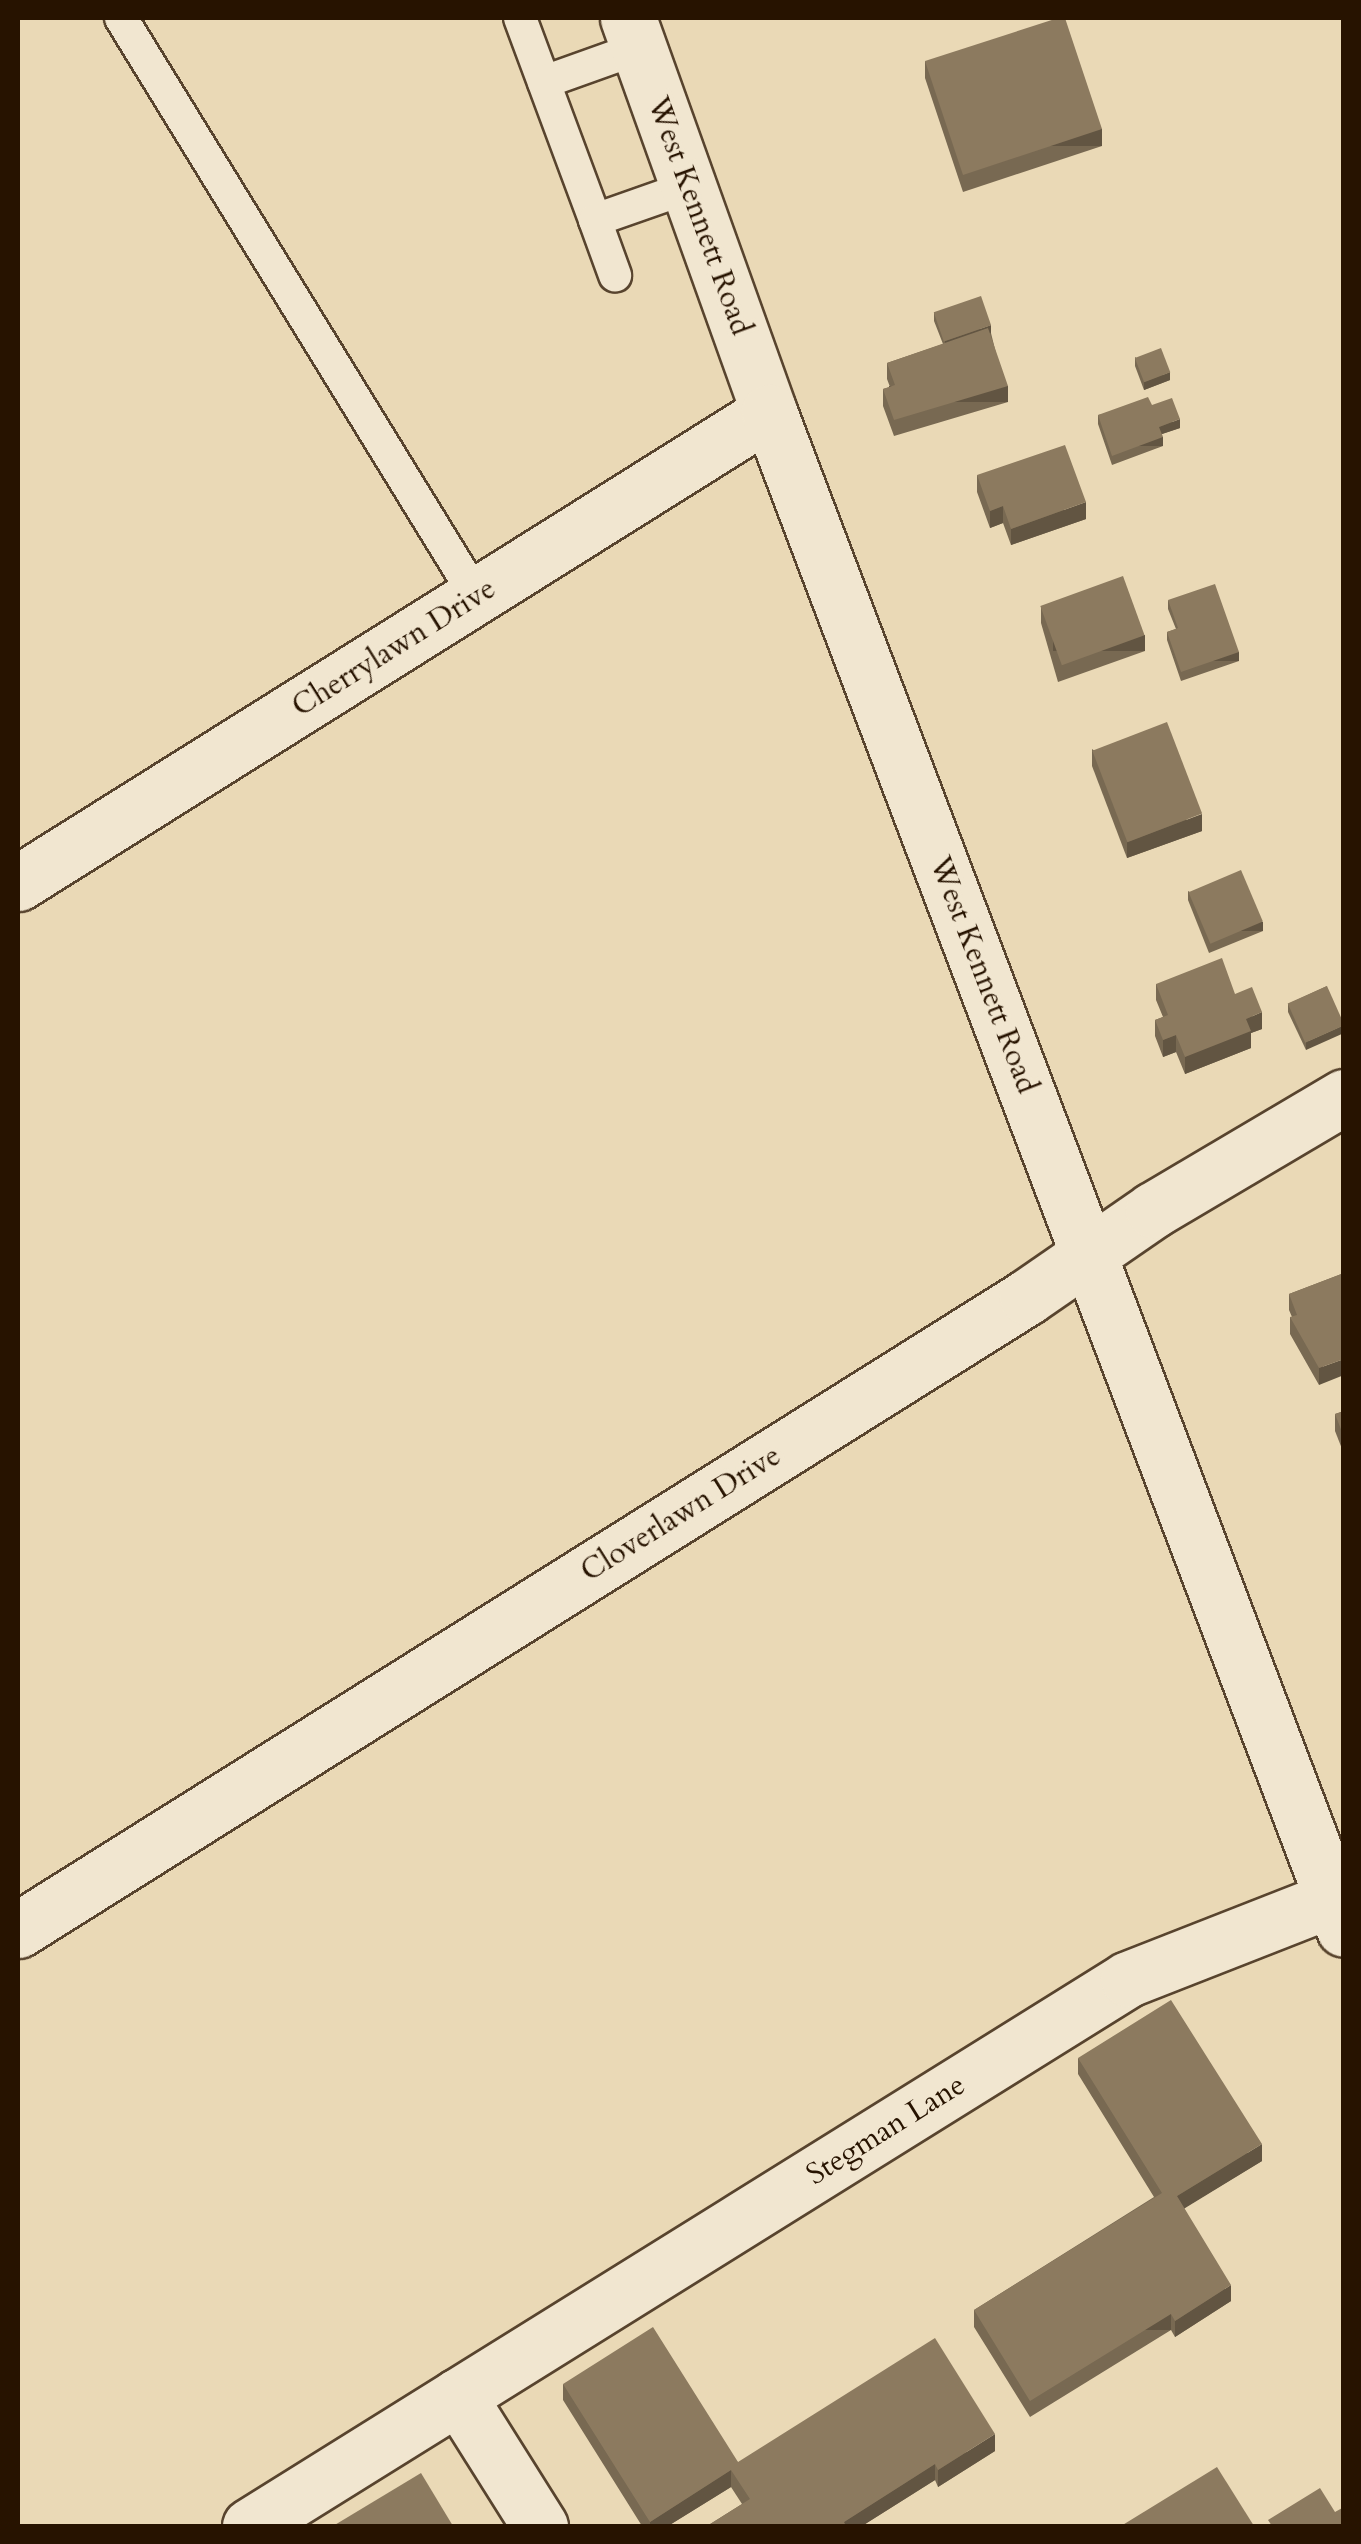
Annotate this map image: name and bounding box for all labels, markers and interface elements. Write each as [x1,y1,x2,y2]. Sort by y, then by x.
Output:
street label: West Kennett Road [639,92,759,340]
street label: Cherrylawn Drive [286,571,502,725]
street label: West Kennett Road [921,851,1045,1099]
street label: Cloverlawn Drive [574,1438,788,1590]
street label: Stegman Lane [800,2067,972,2193]

